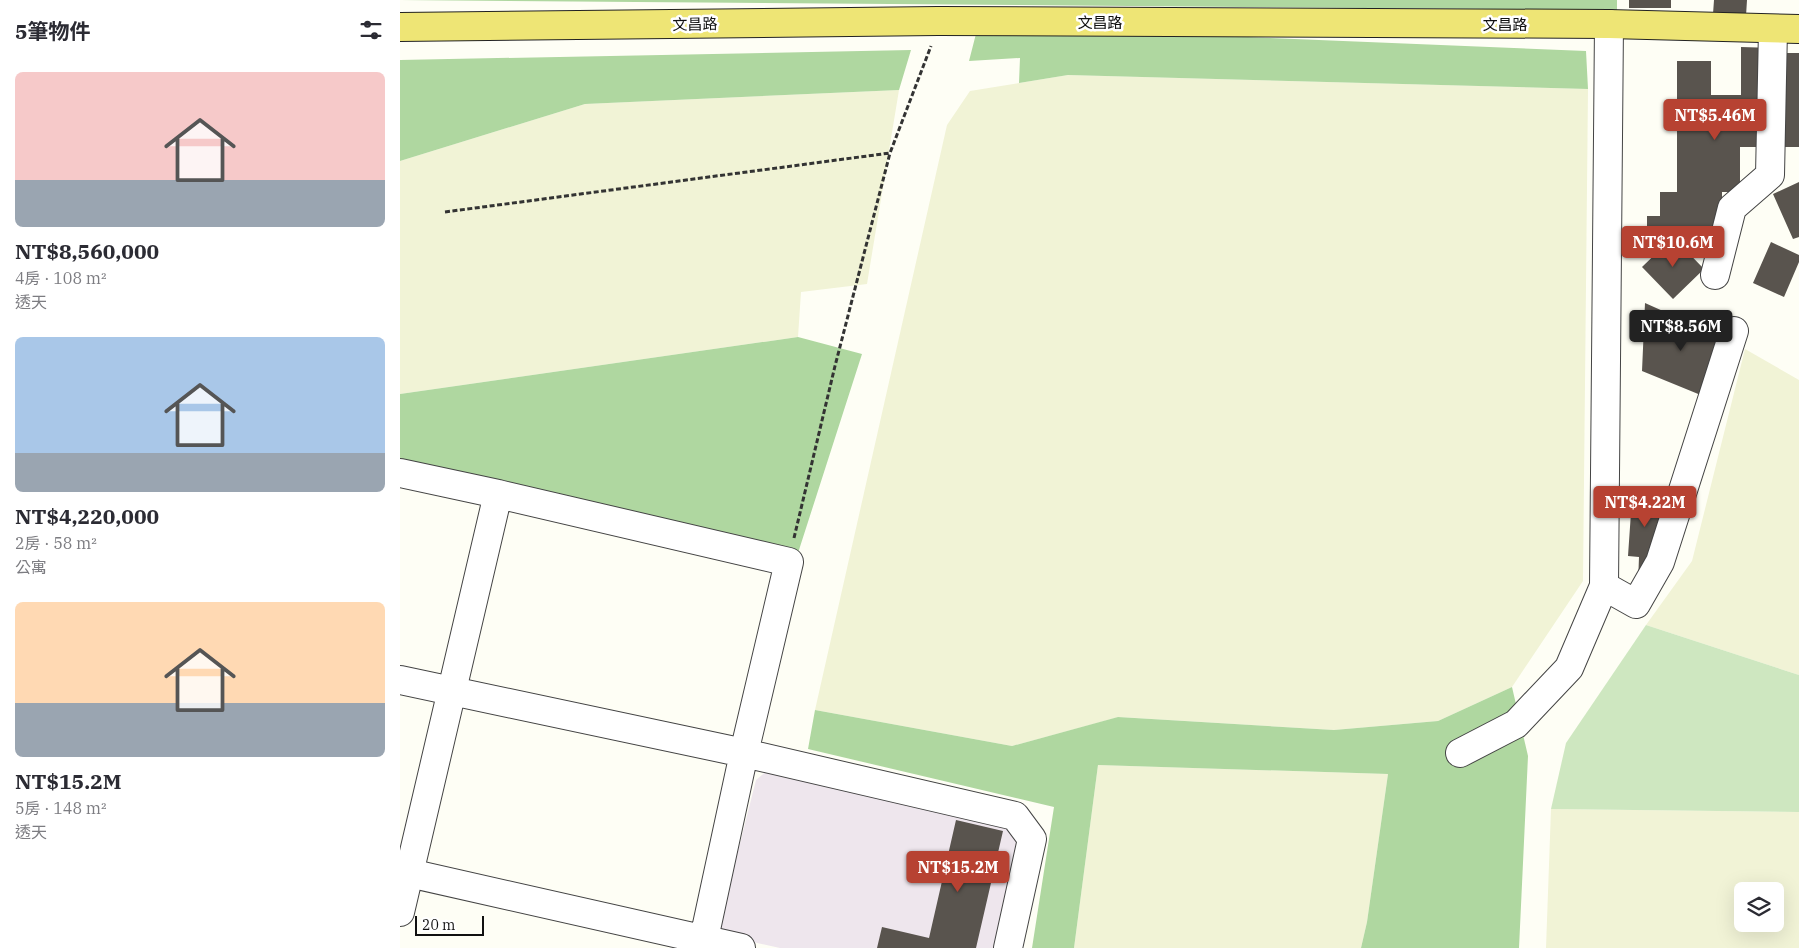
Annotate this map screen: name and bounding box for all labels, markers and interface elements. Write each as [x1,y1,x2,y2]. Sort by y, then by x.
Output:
street label: 文昌路 [1077,13,1123,32]
street label: 文昌路 [672,14,718,34]
street label: 文昌路 [1482,15,1528,34]
icon: filters [357,16,385,44]
text: 5筆物件 [15,17,91,45]
pin: NT$5.46M [1663,98,1767,141]
icon: home [155,105,245,195]
text: NT$5.46M [1674,105,1756,125]
pin: NT$10.6M [1621,226,1725,268]
text: NT$10.6M [1632,232,1714,252]
text: NT$8,560,000 [15,237,159,265]
text: 4房 · 108 m² [15,268,107,288]
text: 透天 [15,292,47,312]
pin: NT$8.56M [1629,310,1733,352]
text: NT$8.56M [1640,316,1722,336]
icon: home [155,370,245,460]
pin: NT$4.22M [1593,486,1697,528]
text: NT$4.22M [1604,492,1686,512]
text: NT$4,220,000 [15,502,159,530]
text: 2房 · 58 m² [15,533,97,553]
text: 公寓 [15,557,47,577]
icon: home [155,635,245,725]
text: NT$15.2M [15,767,122,795]
text: 5房 · 148 m² [15,798,107,818]
text: 透天 [15,822,47,842]
pin: NT$15.2M [906,850,1010,893]
text: NT$15.2M [917,857,999,877]
map controls [1734,882,1784,932]
button: layers [1734,882,1784,932]
scale bar [415,913,484,936]
text: 20 m [422,916,455,934]

